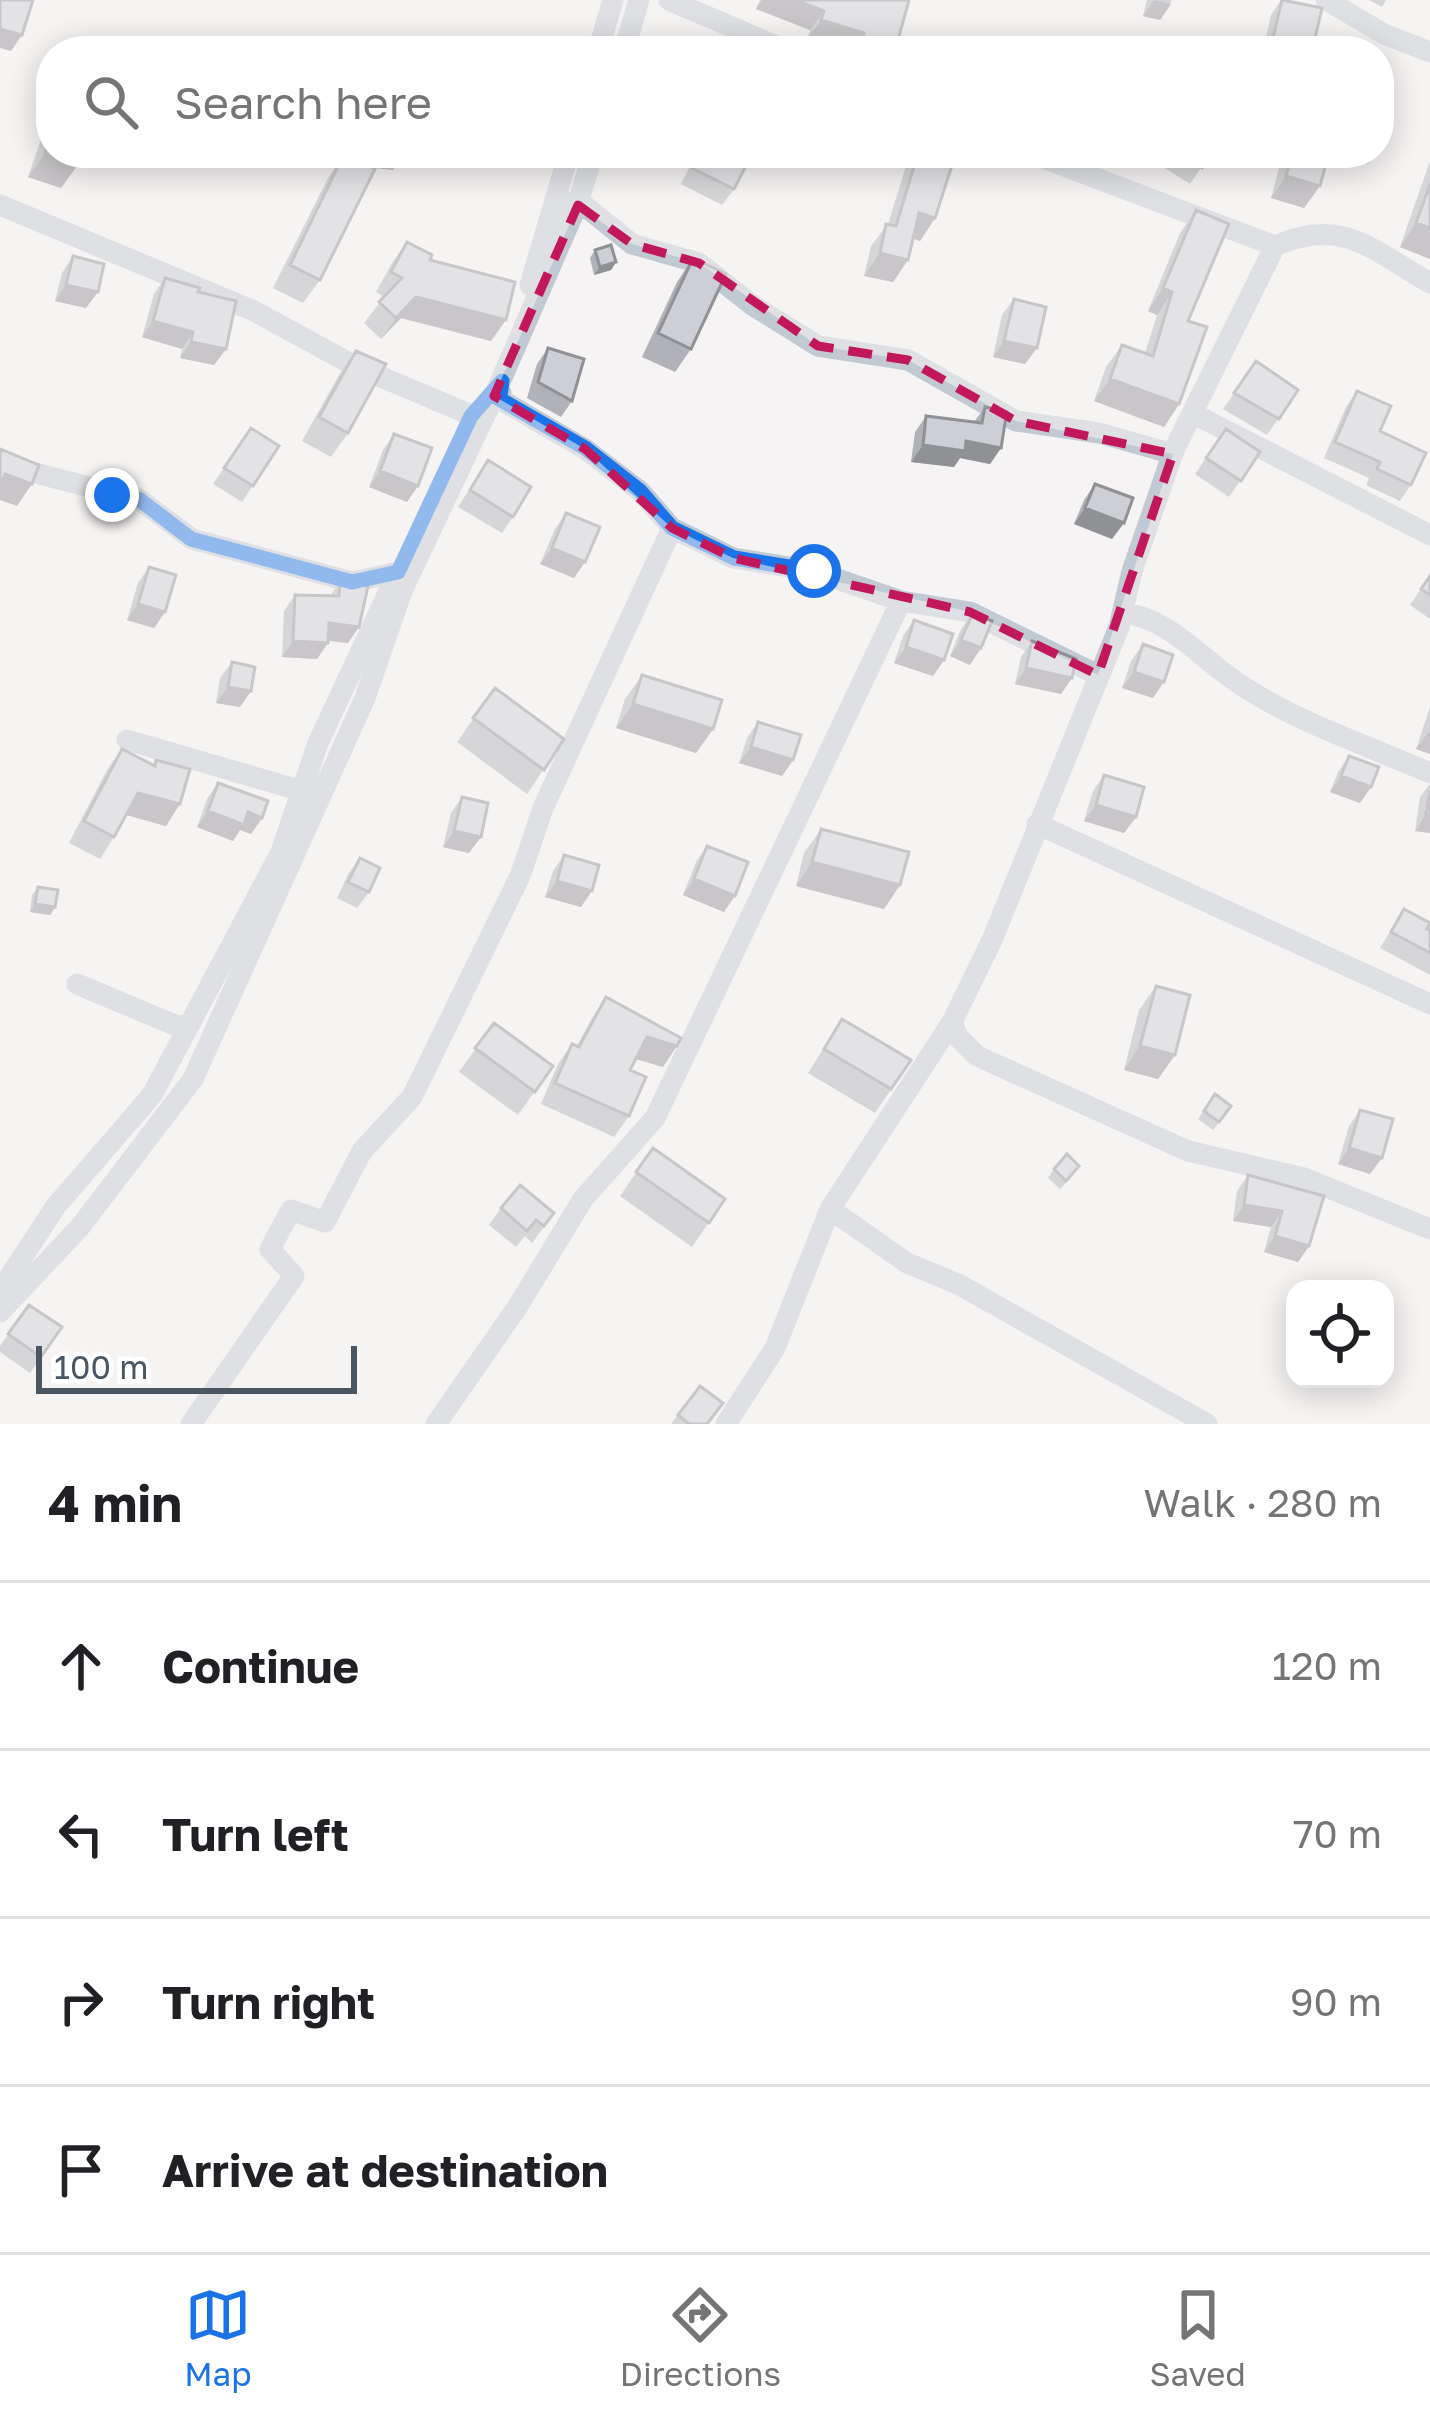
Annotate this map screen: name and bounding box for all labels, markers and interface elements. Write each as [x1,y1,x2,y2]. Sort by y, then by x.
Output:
search box [36,36,1394,168]
icon: search [78,69,144,135]
text: Search here [174,75,432,129]
route end [85,468,139,522]
route start [787,544,841,598]
map controls [1286,1280,1394,1388]
button: locate [1286,1280,1394,1388]
scale bar [36,1340,357,1393]
text: 100 m [54,1347,148,1386]
text: 4 min [48,1472,182,1533]
text: Walk · 280 m [1144,1479,1382,1526]
icon: ahead [48,1633,114,1699]
text: Continue [162,1639,359,1693]
text: 120 m [1272,1642,1382,1689]
icon: left [48,1801,114,1867]
text: Turn left [162,1807,349,1861]
text: 70 m [1293,1810,1382,1857]
icon: right [48,1969,114,2035]
text: Turn right [162,1975,375,2029]
text: 90 m [1290,1978,1382,2025]
icon: arrive [48,2137,114,2203]
text: Arrive at destination [162,2143,608,2197]
tab: Map [184,2282,252,2393]
tab: Directions [620,2282,781,2393]
tab: Saved [1149,2282,1246,2393]

